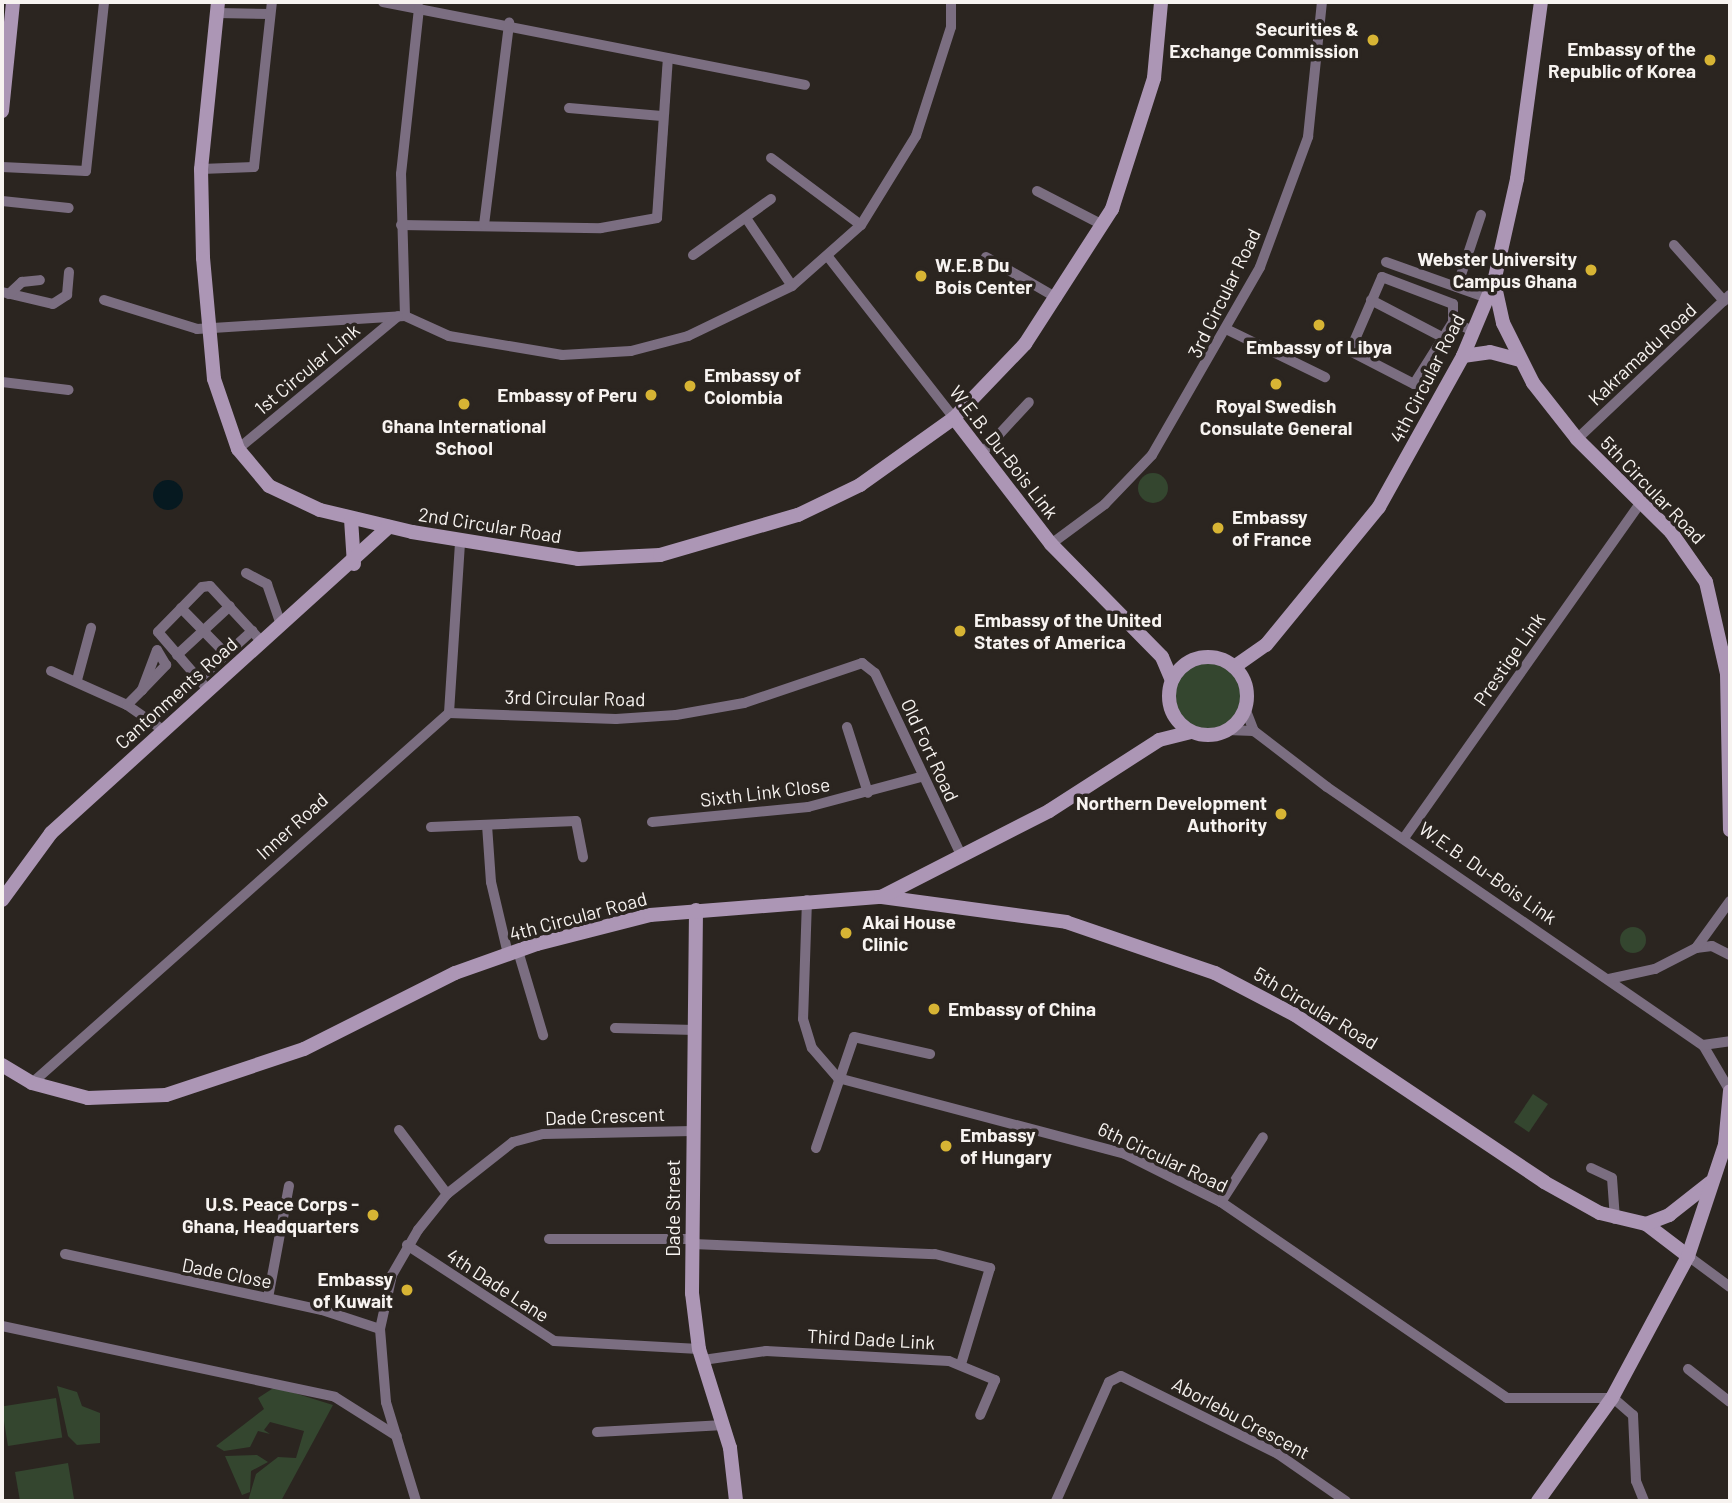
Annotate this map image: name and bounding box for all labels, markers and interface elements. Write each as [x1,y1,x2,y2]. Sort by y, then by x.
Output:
place label: Securities & Exchange Commission [1169,18,1359,62]
marker: Securities & Exchange Commission [1365,32,1381,48]
place label: Embassy of the Republic of Korea [1548,38,1696,82]
marker: Embassy of the Republic of Korea [1702,52,1718,68]
street label: 3rd Circular Road [1183,225,1265,361]
place label: Webster University Campus Ghana [1417,248,1577,292]
place label: W.E.B Du Bois Center [935,254,1033,298]
marker: Webster University Campus Ghana [1583,262,1599,278]
marker: W.E.B Du Bois Center [913,268,929,284]
street label: Kakramadu Road [1583,298,1701,410]
street label: 4th Circular Road [1385,310,1469,446]
marker: Embassy of Libya [1311,317,1327,333]
street label: 1st Circular Link [250,319,364,419]
place label: Embassy of Libya [1246,336,1392,358]
place label: Embassy of Colombia [704,364,801,408]
marker: Royal Swedish Consulate General [1268,376,1284,392]
marker: Embassy of Colombia [682,378,698,394]
street label: W.E.B. Du-Bois Link [945,381,1063,523]
place label: Embassy of Peru [497,384,637,406]
marker: Embassy of Peru [643,387,659,403]
place label: Royal Swedish Consulate General [1200,395,1352,439]
marker: Ghana International School [456,396,472,412]
place label: Ghana International School [382,415,546,459]
street label: 5th Circular Road [1596,431,1710,549]
street label: 2nd Circular Road [417,502,563,548]
place label: Embassy of France [1232,506,1312,550]
marker: Embassy of France [1210,520,1226,536]
street label: Prestige Link [1469,608,1549,710]
place label: Embassy of the United States of America [974,609,1162,653]
marker: Embassy of the United States of America [952,623,968,639]
street label: Cantonments Road [110,632,242,754]
street label: 3rd Circular Road [504,685,646,711]
street label: Old Fort Road [896,695,964,805]
street label: Sixth Link Close [699,773,831,811]
street label: Inner Road [252,788,332,864]
place label: Northern Development Authority [1076,792,1267,836]
marker: Northern Development Authority [1273,806,1289,822]
street label: W.E.B. Du-Bois Link [1415,817,1561,929]
street label: 4th Circular Road [507,887,649,945]
place label: Akai House Clinic [862,911,956,955]
marker: Akai House Clinic [836,923,856,943]
street label: 5th Circular Road [1250,962,1382,1054]
place label: Embassy of China [948,998,1096,1020]
marker: Embassy of China [926,1001,942,1017]
street label: Dade Crescent [545,1103,665,1129]
street label: 6th Circular Road [1094,1117,1232,1197]
place label: Embassy of Hungary [960,1124,1052,1168]
marker: Embassy of Hungary [938,1138,954,1154]
street label: Dade Street [662,1159,684,1257]
place label: U.S. Peace Corps - Ghana, Headquarters [182,1193,359,1237]
marker: U.S. Peace Corps - Ghana, Headquarters [365,1207,381,1223]
street label: 4th Dade Lane [442,1243,554,1327]
street label: Dade Close [180,1253,274,1293]
place label: Embassy of Kuwait [313,1268,393,1312]
marker: Embassy of Kuwait [399,1282,415,1298]
street label: Third Dade Link [807,1324,935,1354]
street label: Aborlebu Crescent [1168,1372,1314,1464]

